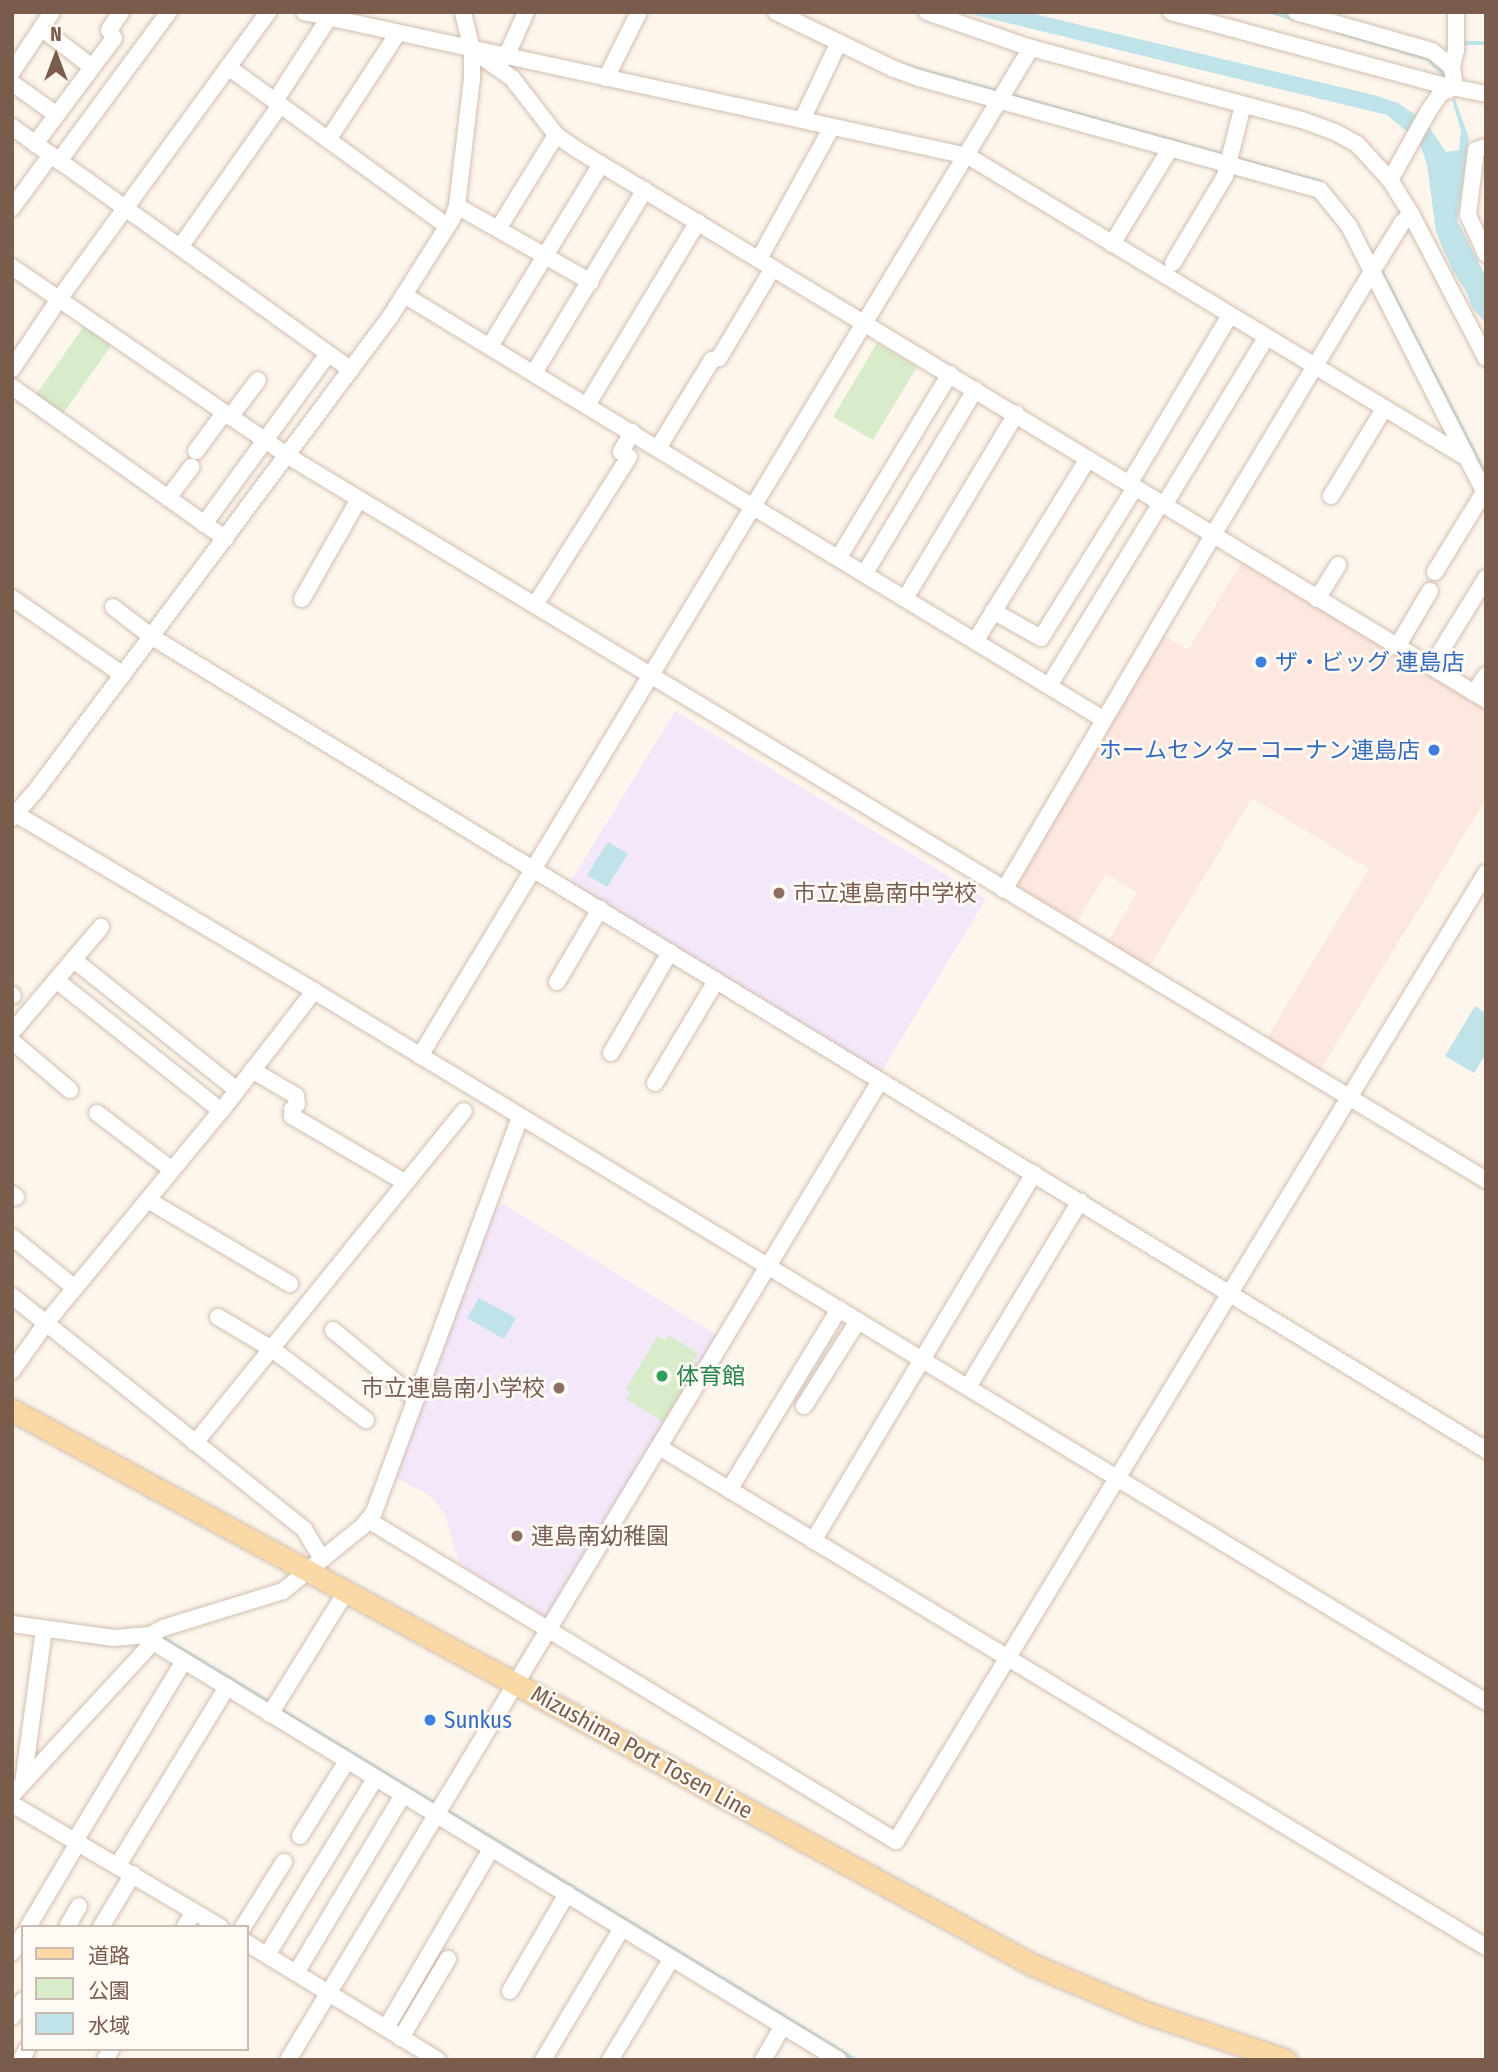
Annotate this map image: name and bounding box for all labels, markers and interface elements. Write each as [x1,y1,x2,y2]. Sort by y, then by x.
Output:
north arrow [21,21,91,91]
text: N [50,23,62,46]
place label: ザ・ビッグ 連島店 [1275,648,1464,676]
marker: ザ・ビッグ 連島店 [1253,654,1269,670]
place label: ホームセンターコーナン連島店 [1098,736,1420,764]
marker: ホームセンターコーナン連島店 [1426,742,1442,758]
place label: 市立連島南中学校 [793,879,977,907]
marker: 市立連島南中学校 [771,885,787,901]
place label: 体育館 [676,1362,745,1390]
marker: 体育館 [654,1368,670,1384]
place label: 市立連島南小学校 [361,1374,545,1402]
marker: 市立連島南小学校 [551,1380,567,1396]
place label: 連島南幼稚園 [531,1522,669,1550]
marker: 連島南幼稚園 [509,1528,525,1544]
street label: Mizushima Port Tosen Line [526,1680,758,1824]
place label: Sunkus [444,1706,512,1734]
marker: Sunkus [422,1712,438,1728]
legend [21,1925,248,2051]
text: 道路 [88,1943,130,1969]
text: 公園 [88,1978,130,2004]
text: 水域 [88,2013,130,2039]

